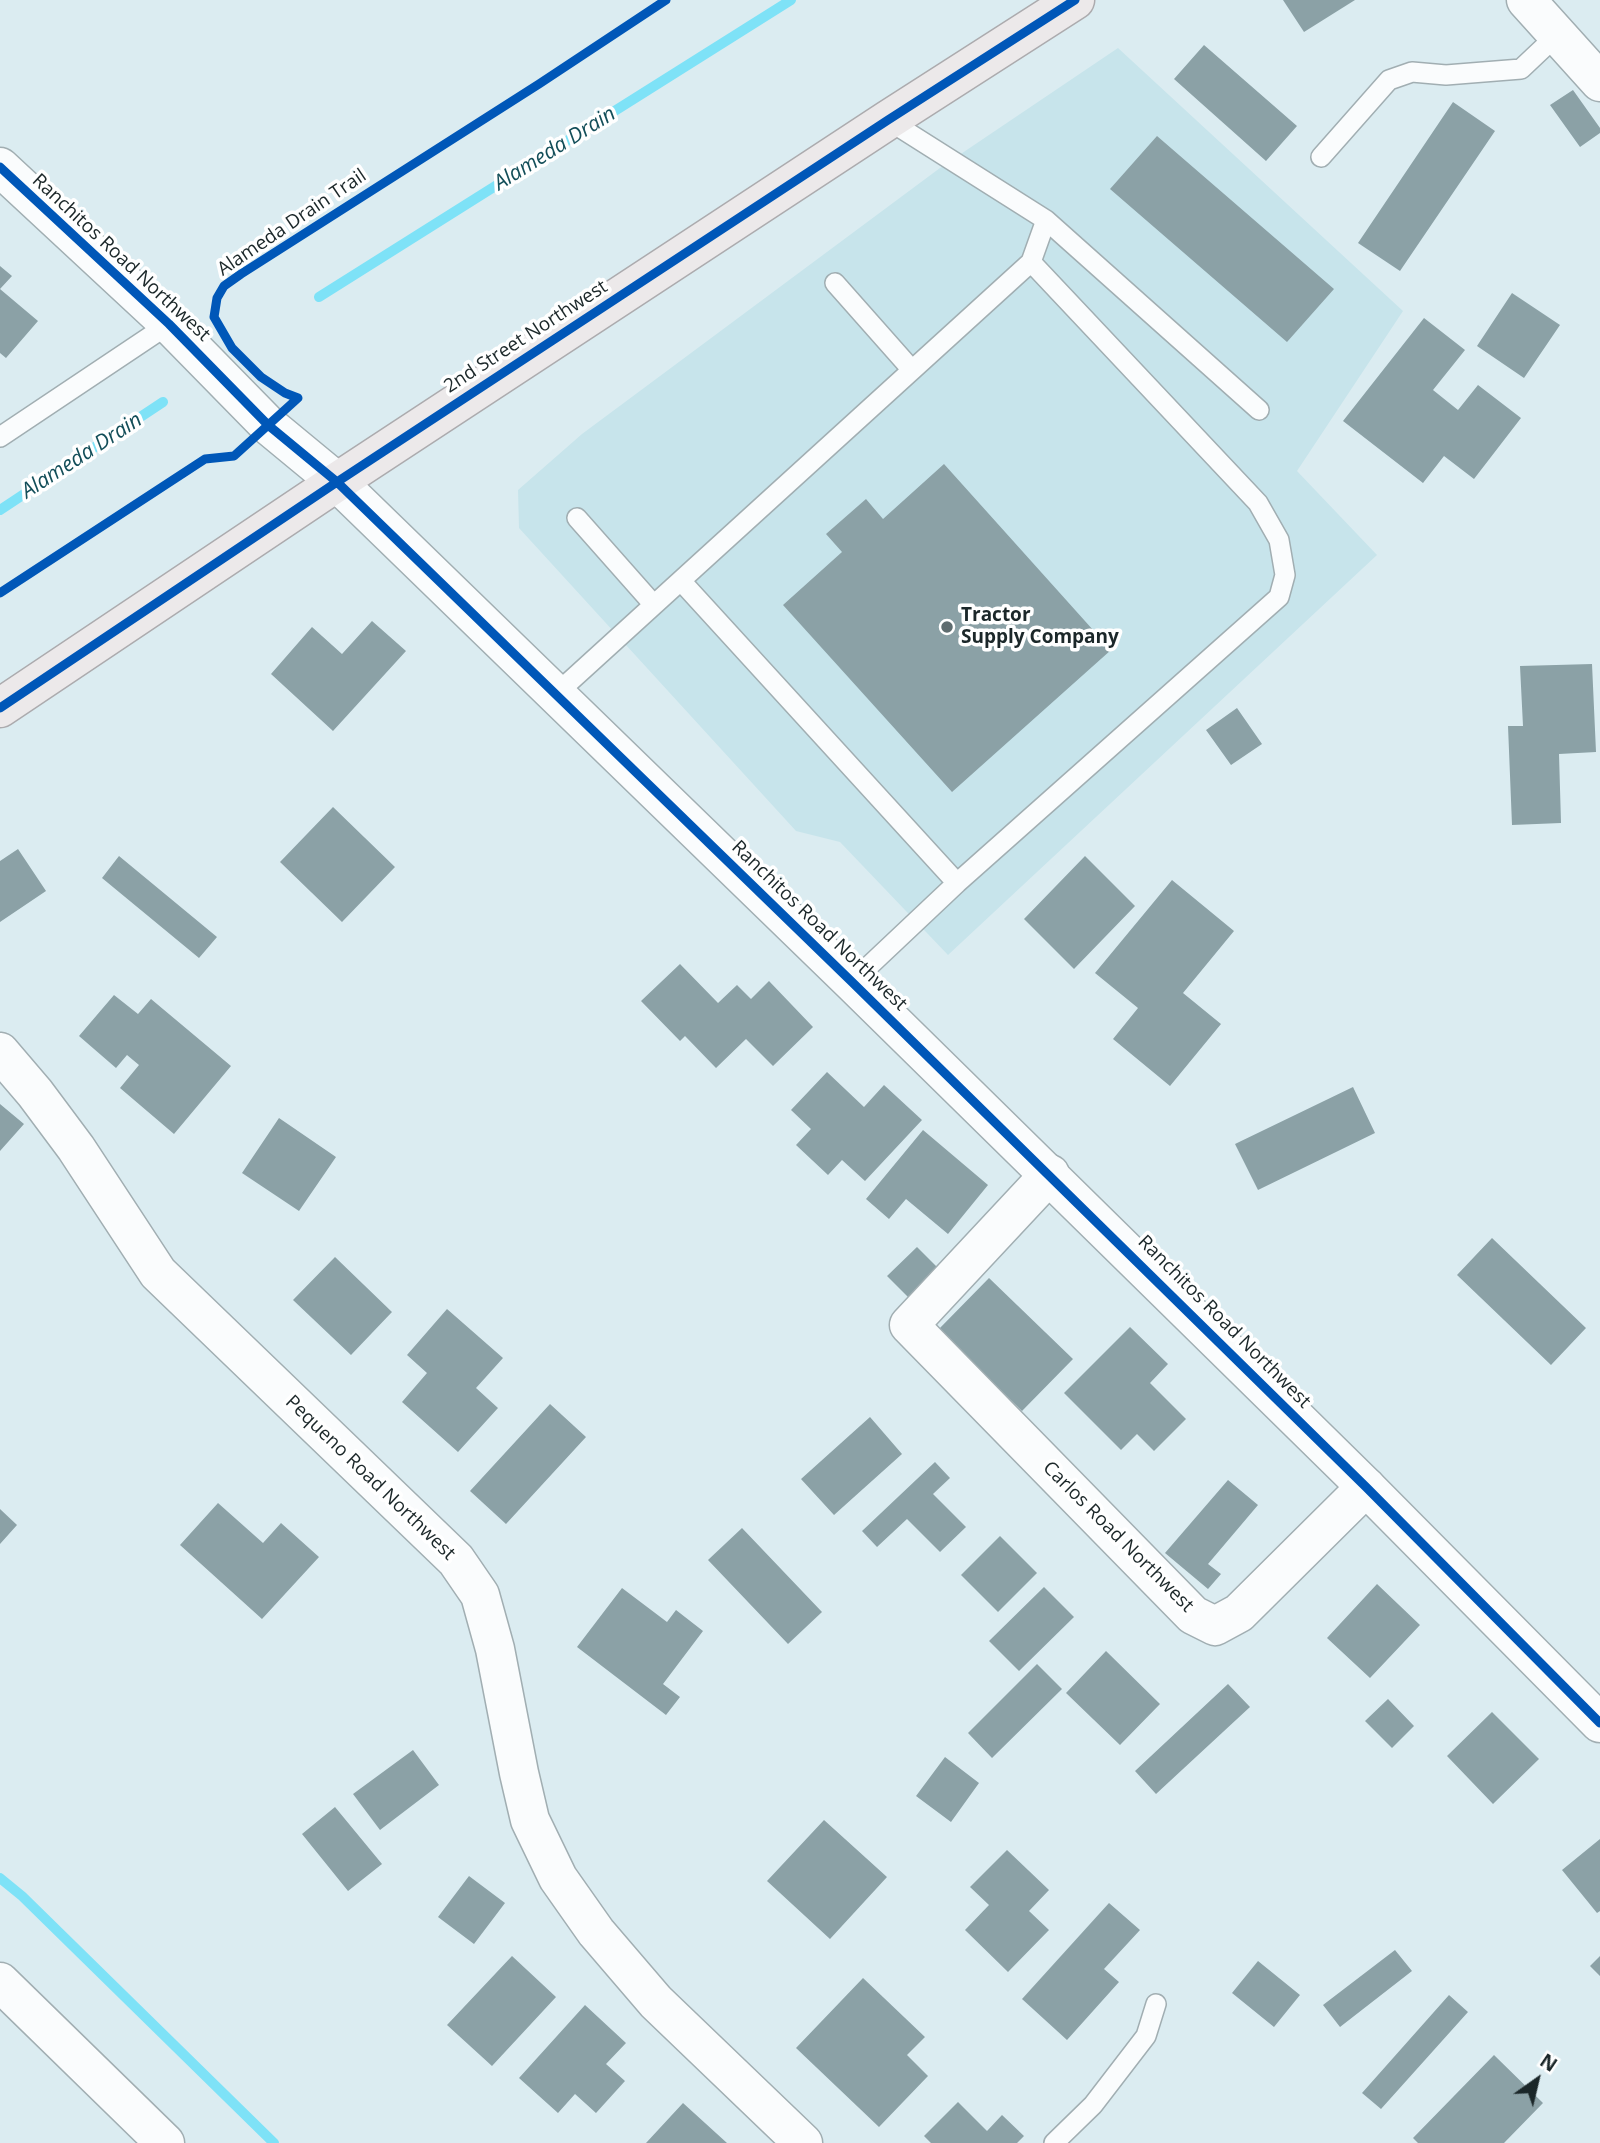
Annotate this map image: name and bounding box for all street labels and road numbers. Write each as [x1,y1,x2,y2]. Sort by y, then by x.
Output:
street label: Alameda Drain Trail [213,165,371,281]
street label: Ranchitos Road Northwest [27,169,215,347]
street label: 2nd Street Northwest [440,276,612,398]
street label: Ranchitos Road Northwest [727,836,911,1016]
street label: Ranchitos Road Northwest [1133,1231,1315,1413]
street label: Pequeno Road Northwest [280,1391,460,1565]
street label: Carlos Road Northwest [1038,1457,1198,1617]

